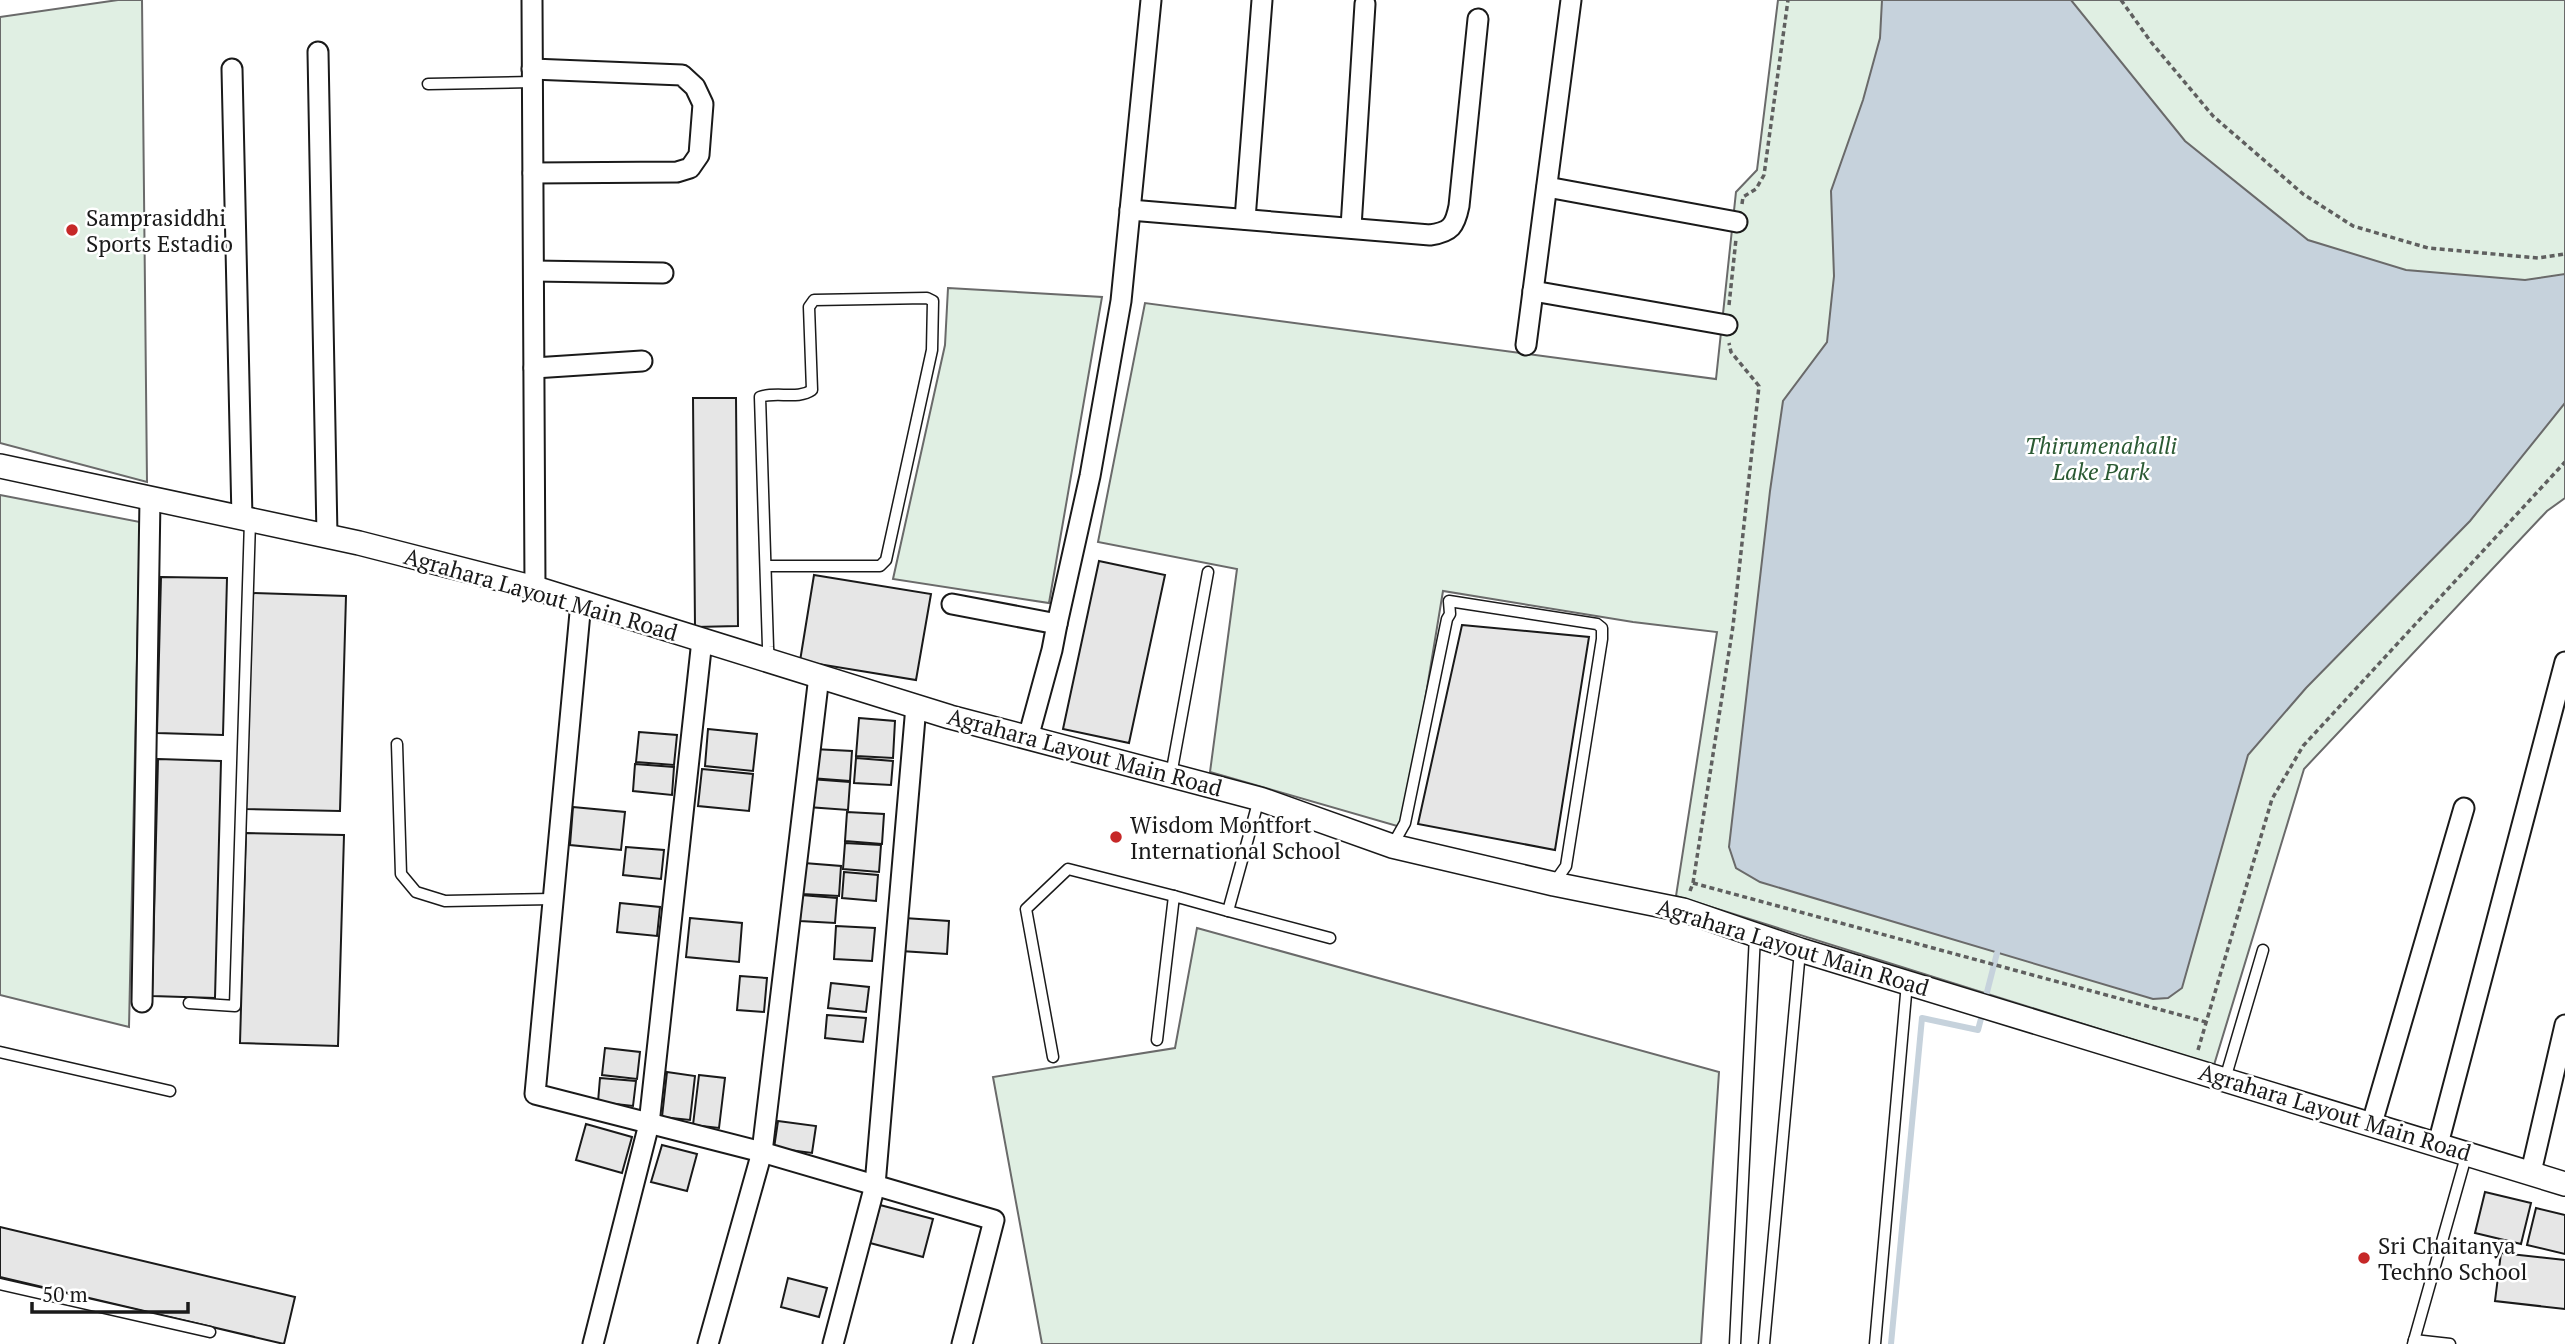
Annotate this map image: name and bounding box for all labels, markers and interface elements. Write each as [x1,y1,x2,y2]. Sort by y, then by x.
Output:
place label: Samprasiddhi Sports Estadio [86,202,233,259]
marker: Samprasiddhi Sports Estadio [64,222,80,238]
park label: Thirumenahalli Lake Park [2025,430,2178,487]
street label: Agrahara Layout Main Road [401,540,682,648]
street label: Agrahara Layout Main Road [944,700,1226,804]
place label: Wisdom Montfort International School [1130,809,1341,866]
marker: Wisdom Montfort International School [1108,829,1124,845]
street label: Agrahara Layout Main Road [1653,891,1933,1003]
street label: Agrahara Layout Main Road [2195,1056,2475,1168]
place label: Sri Chaitanya Techno School [2378,1230,2528,1287]
marker: Sri Chaitanya Techno School [2356,1250,2372,1266]
scale bar [32,1270,187,1314]
text: 50 m [42,1280,88,1308]

